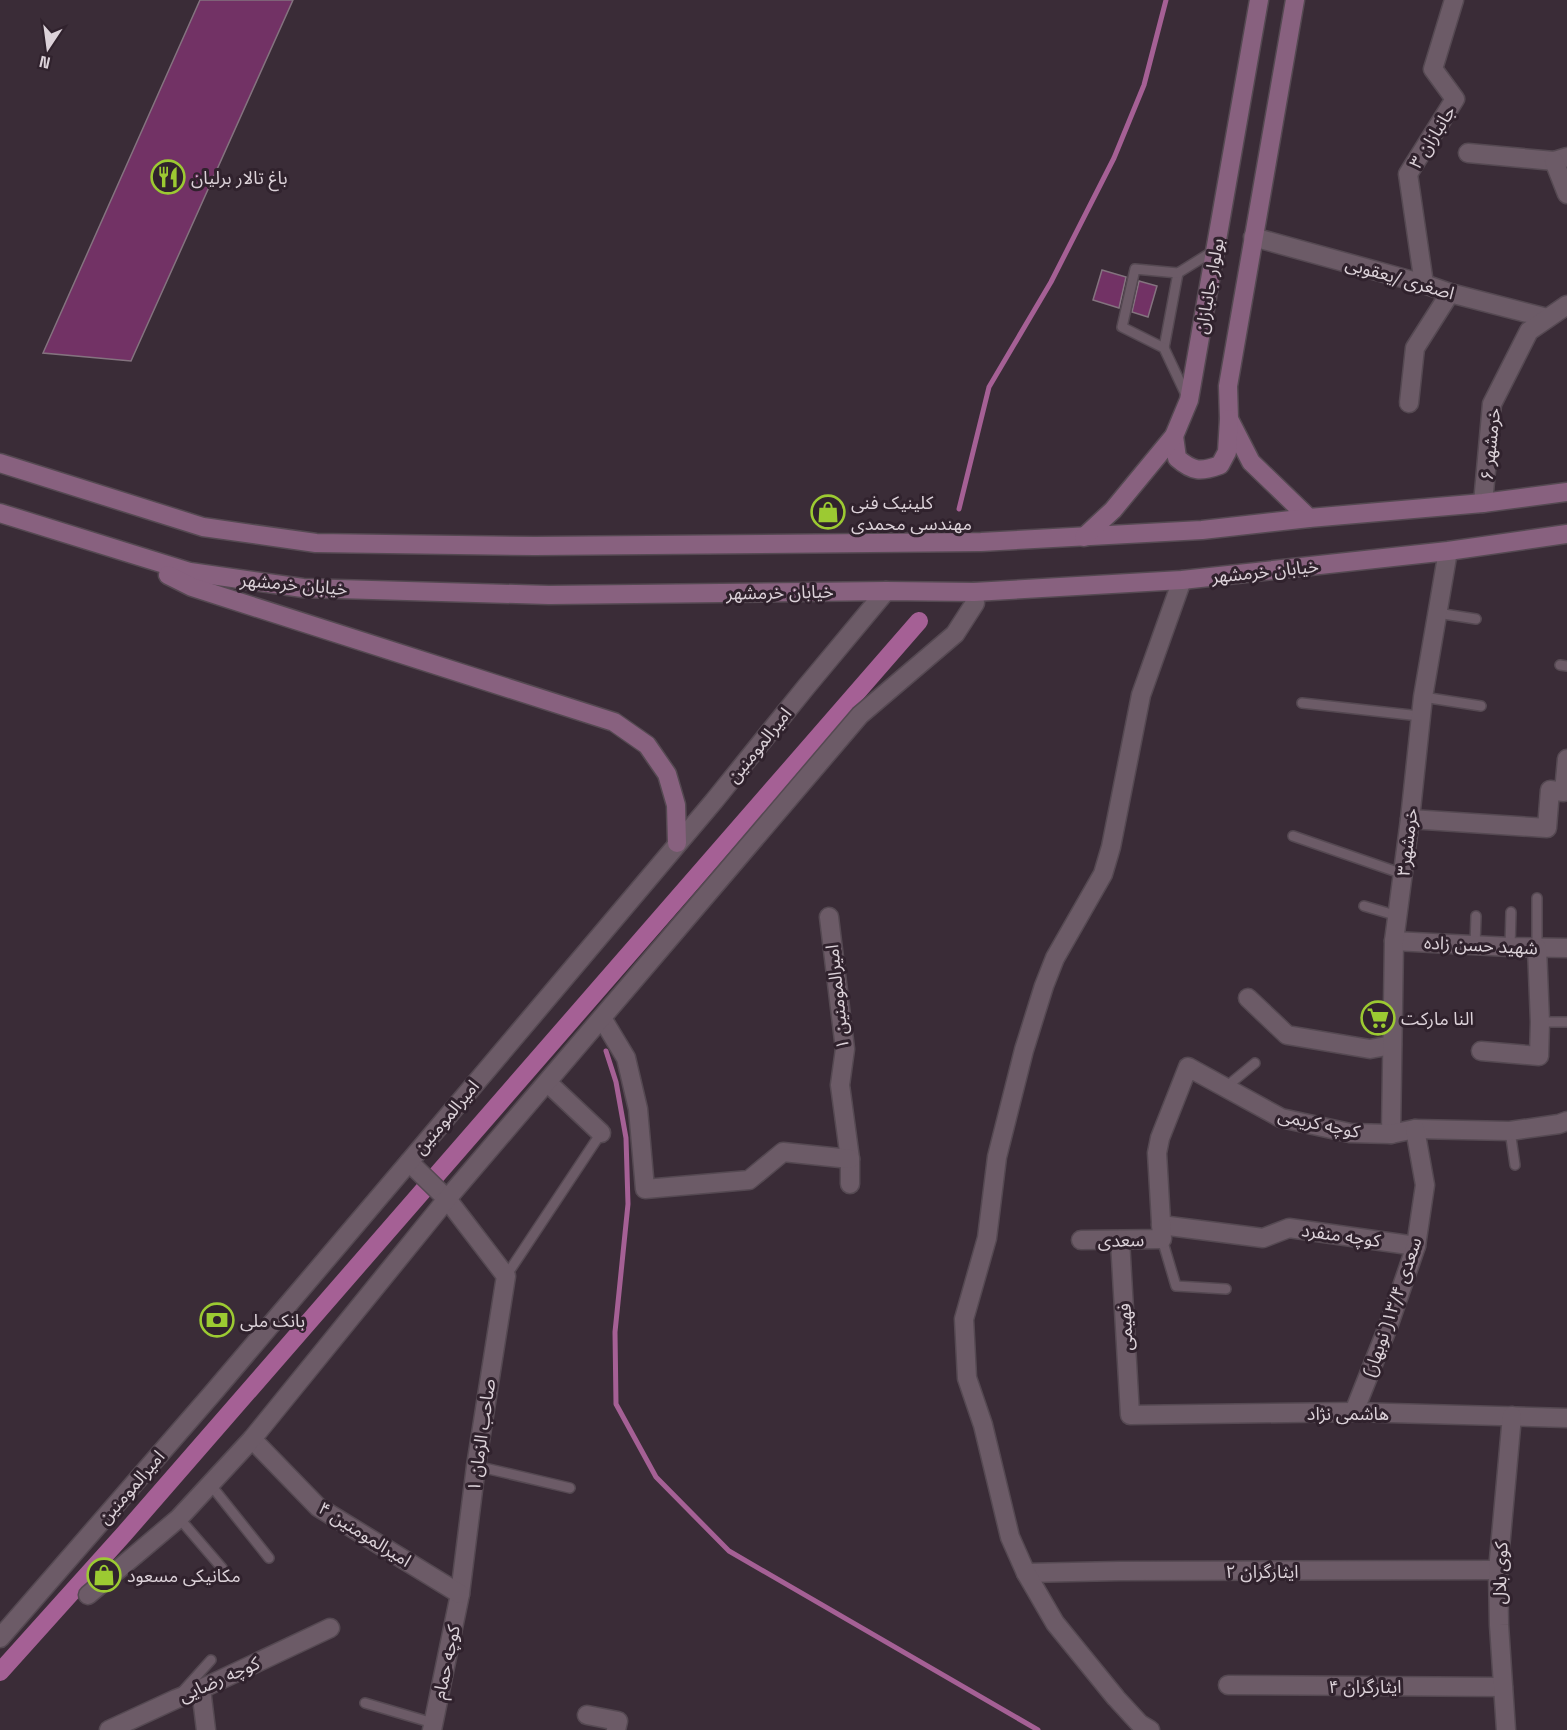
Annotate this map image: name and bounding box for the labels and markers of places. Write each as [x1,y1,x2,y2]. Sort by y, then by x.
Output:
restaurant icon: باغ تالار برلیان [150,159,186,195]
place label: باغ تالار برلیان [191,166,288,192]
place label: کلینیک فنی مهندسی محمدی [851,491,972,535]
shop icon: کلینیک فنی مهندسی محمدی [810,494,846,530]
supermarket icon: النا مارکت [1360,1000,1396,1036]
place label: النا مارکت [1401,1007,1474,1030]
bank icon: بانک ملی [199,1302,235,1338]
place label: بانک ملی [240,1309,305,1332]
shop icon: مکانیکی مسعود [86,1557,122,1593]
place label: مکانیکی مسعود [127,1564,241,1587]

